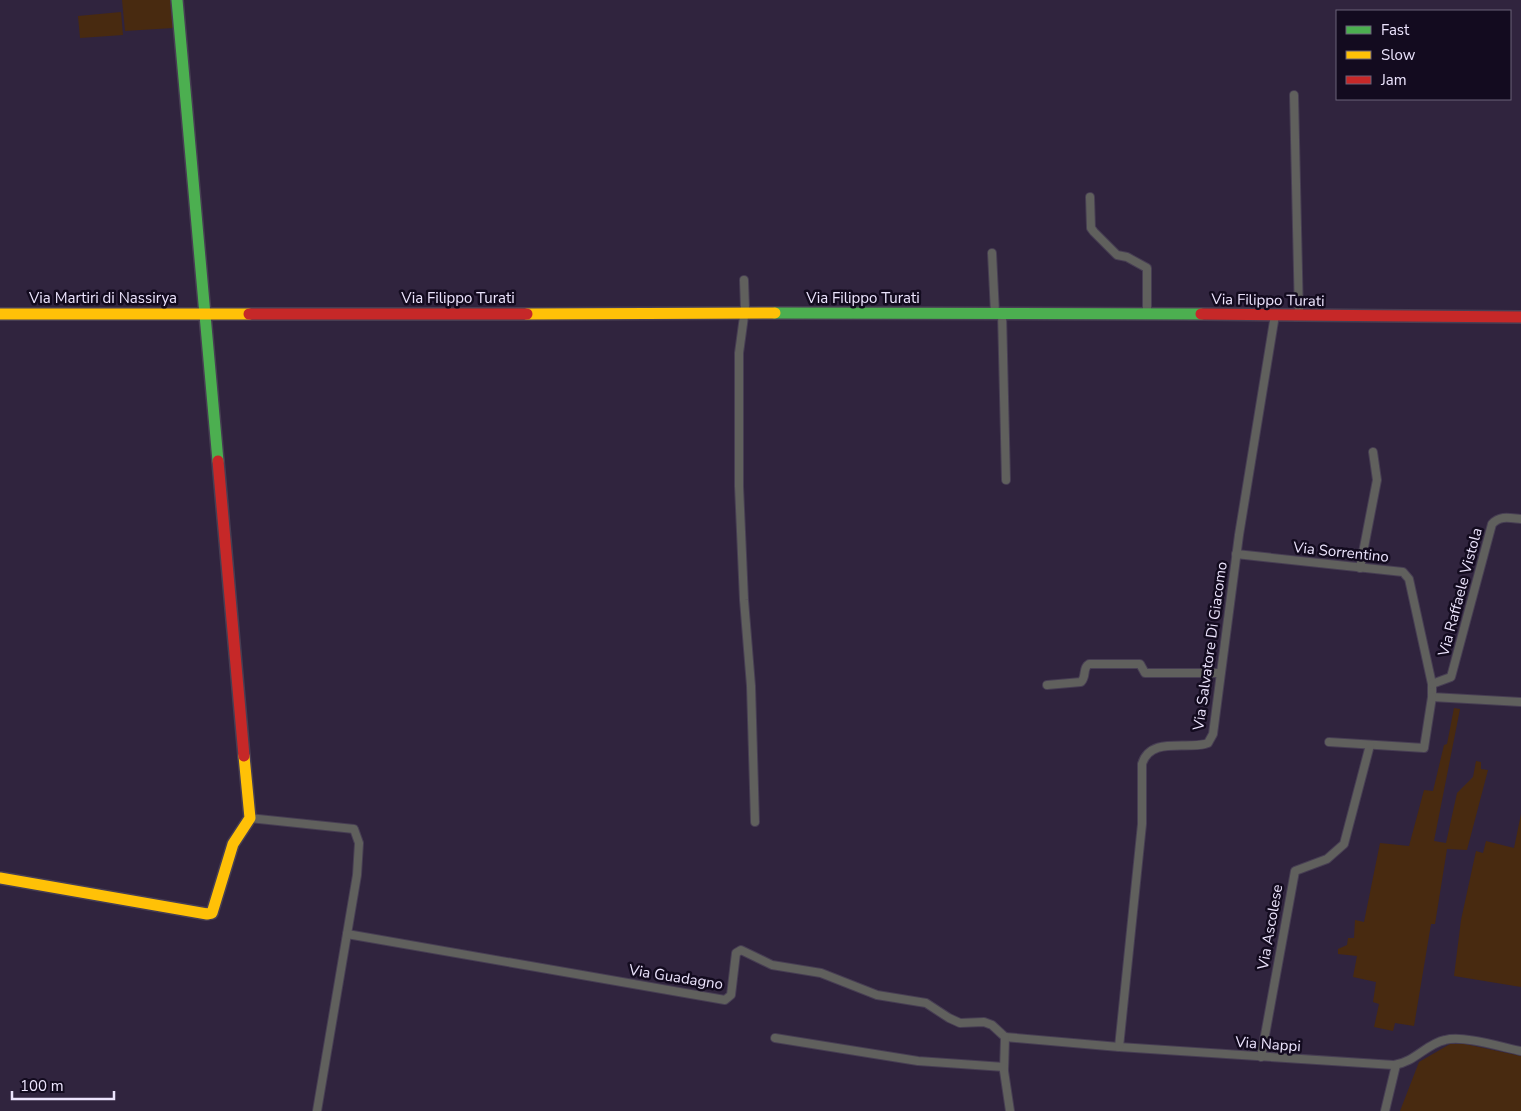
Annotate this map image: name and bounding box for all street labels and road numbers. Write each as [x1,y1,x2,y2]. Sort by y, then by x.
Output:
street label: Via Martiri di Nassirya [28,288,177,308]
street label: Via Filippo Turati [400,288,515,308]
street label: Via Filippo Turati [805,288,920,308]
street label: Via Filippo Turati [1210,289,1325,311]
street label: Via Raffaele Vistola [1433,526,1487,659]
street label: Via Sorrentino [1291,537,1390,567]
street label: Via Salvatore Di Giacomo [1188,560,1232,733]
street label: Via Ascolese [1252,883,1287,972]
street label: Via Guadagno [626,960,725,994]
street label: Via Nappi [1234,1032,1301,1056]

